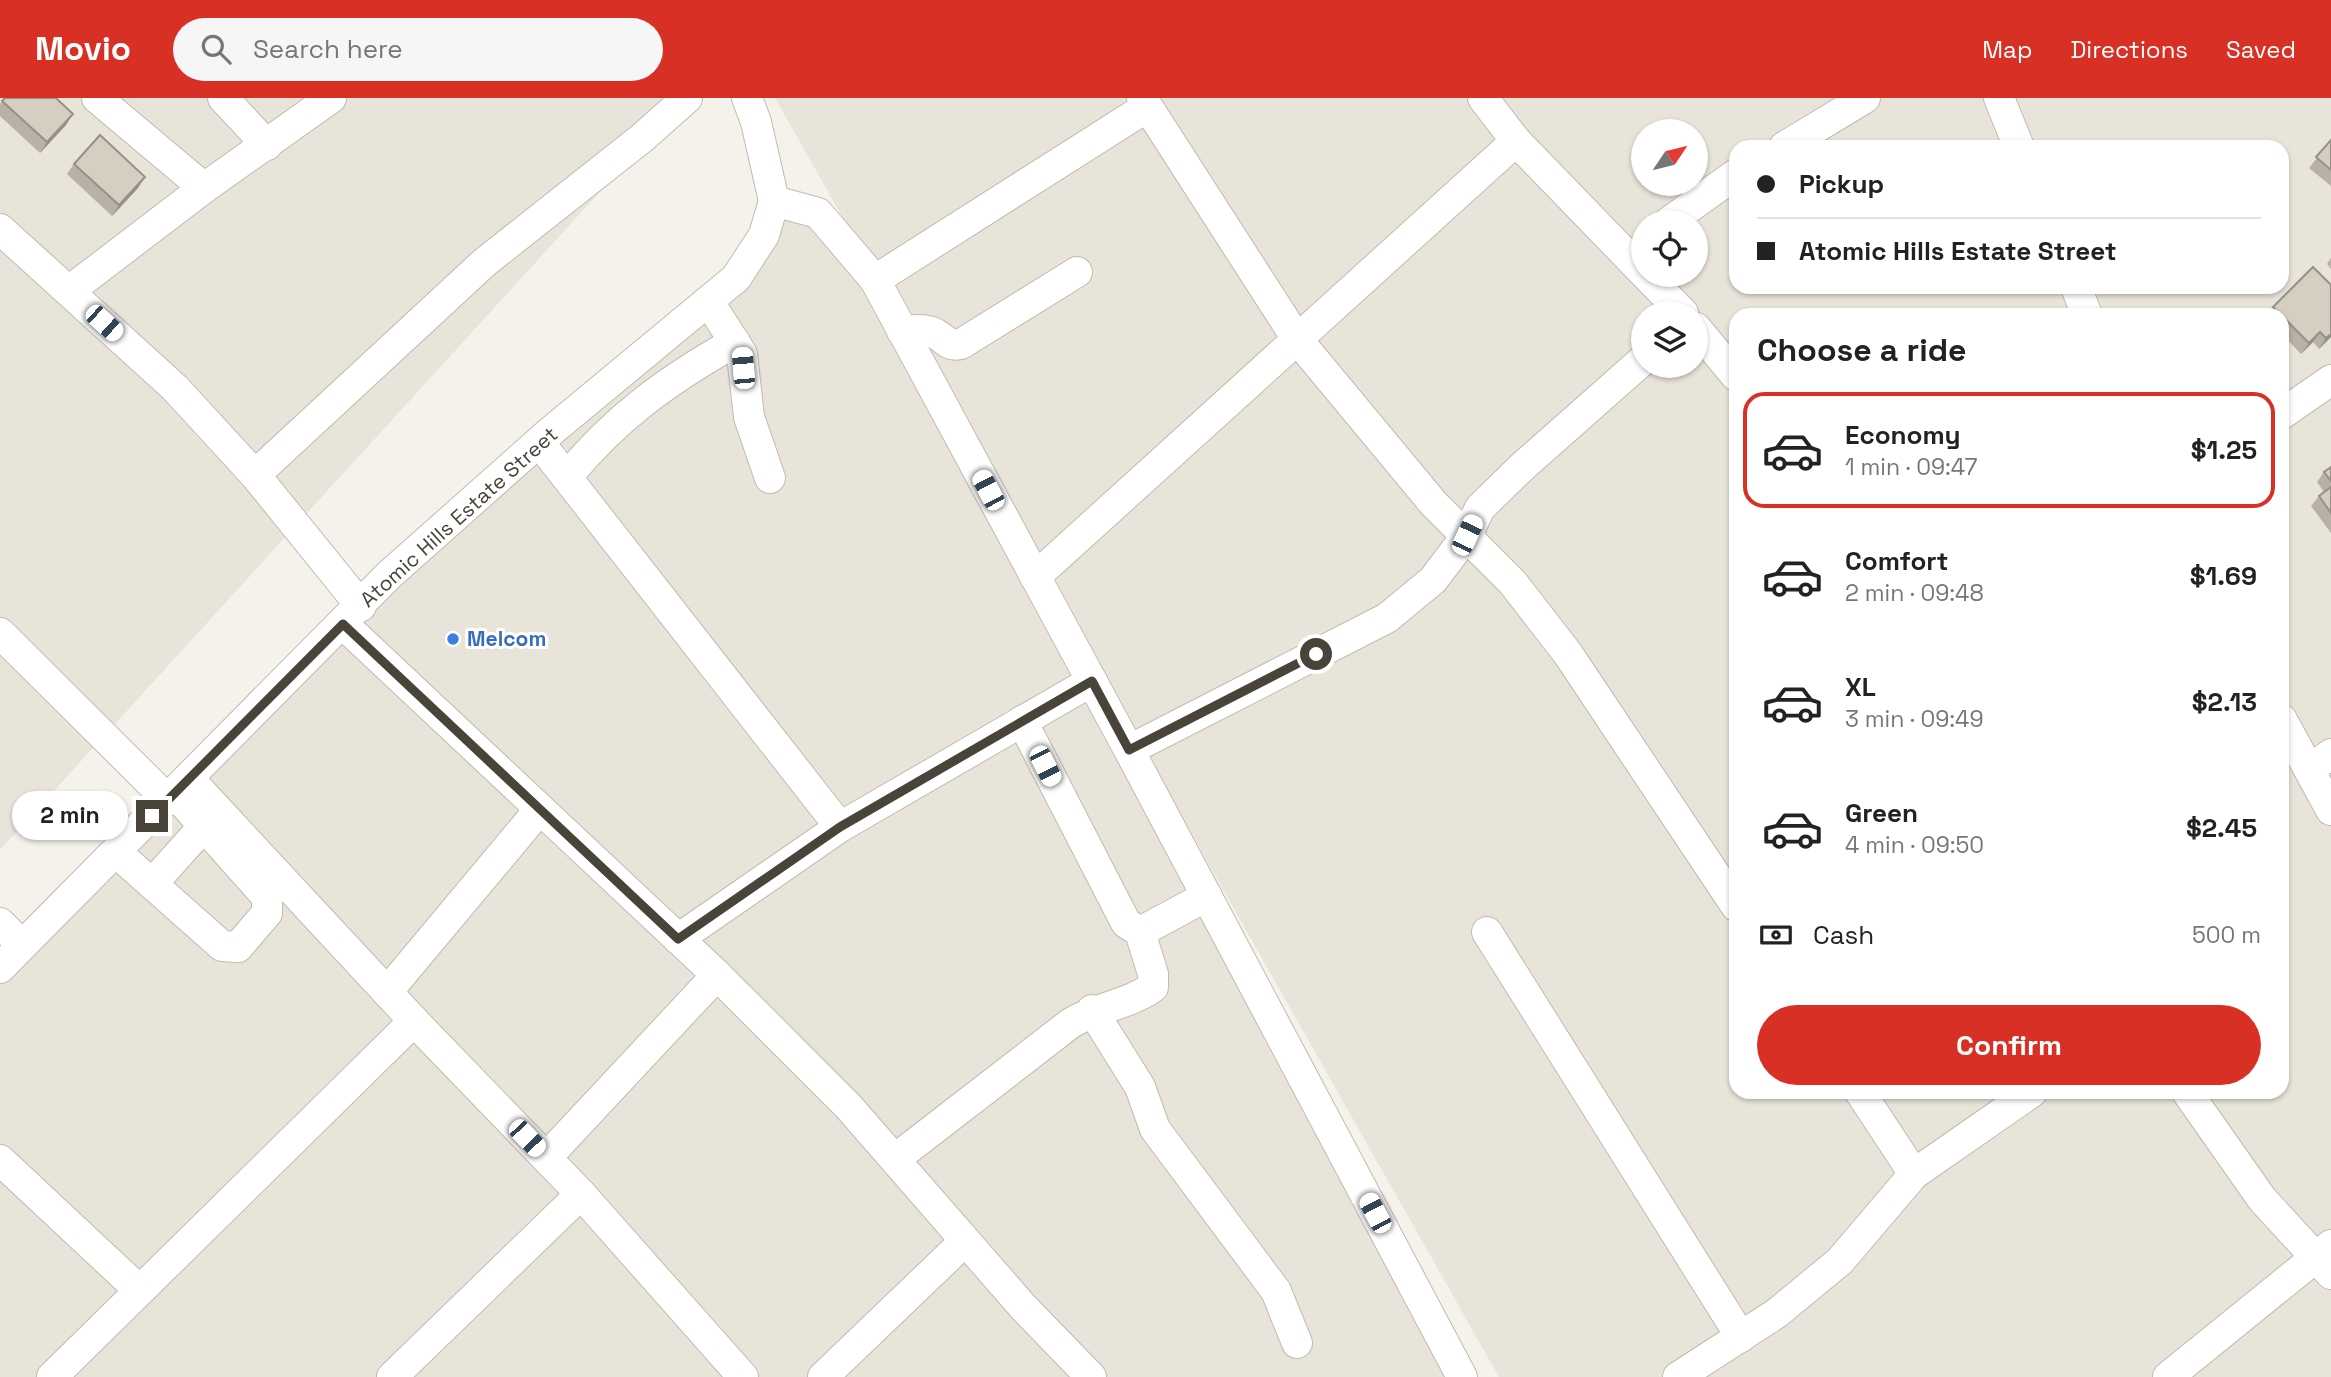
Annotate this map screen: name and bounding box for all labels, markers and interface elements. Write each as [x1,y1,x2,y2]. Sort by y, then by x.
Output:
search box [173,18,663,81]
text: Movio [35,28,131,70]
icon: search [197,30,235,68]
text: Search here [253,32,403,66]
text: Map [1982,34,2032,65]
text: Directions [2070,34,2188,65]
text: Saved [2226,34,2296,65]
north arrow [1631,119,1708,196]
map controls [1631,119,1708,378]
text: Pickup [1799,167,1884,201]
button: locate [1631,210,1708,287]
text: Atomic Hills Estate Street [1799,234,2117,268]
car [82,301,127,345]
button: layers [1631,301,1708,378]
text: Choose a ride [1757,330,1967,370]
car [731,346,756,390]
text: Economy [1845,418,1961,452]
icon: car [1761,419,1824,482]
street label: Atomic Hills Estate Street [354,421,563,613]
text: $1.25 [2191,433,2257,467]
text: 1 min · 09:47 [1845,452,1977,482]
car [969,467,1008,513]
car [1449,512,1486,558]
text: Comfort [1845,544,1948,578]
icon: car [1761,545,1824,608]
text: $1.69 [2190,559,2257,593]
text: 2 min · 09:48 [1845,578,1984,608]
place label: Melcom [467,625,546,652]
marker: Melcom [445,631,461,647]
route start [1300,638,1332,670]
text: XL [1845,670,1876,704]
icon: car [1761,671,1824,734]
text: $2.13 [2192,685,2257,719]
text: 3 min · 09:49 [1845,704,1984,734]
car [1027,743,1064,789]
callout: 2 min [12,792,128,840]
text: Green [1845,796,1918,830]
icon: car [1761,797,1824,860]
text: 2 min [40,800,100,830]
route end [136,800,168,832]
text: $2.45 [2186,811,2257,845]
text: 4 min · 09:50 [1845,830,1984,860]
icon: cash [1757,916,1795,954]
text: Cash [1813,918,1874,952]
text: 500 m [2192,920,2261,950]
button: Confirm [1757,1005,2261,1085]
car [505,1116,550,1160]
car [1356,1190,1395,1236]

